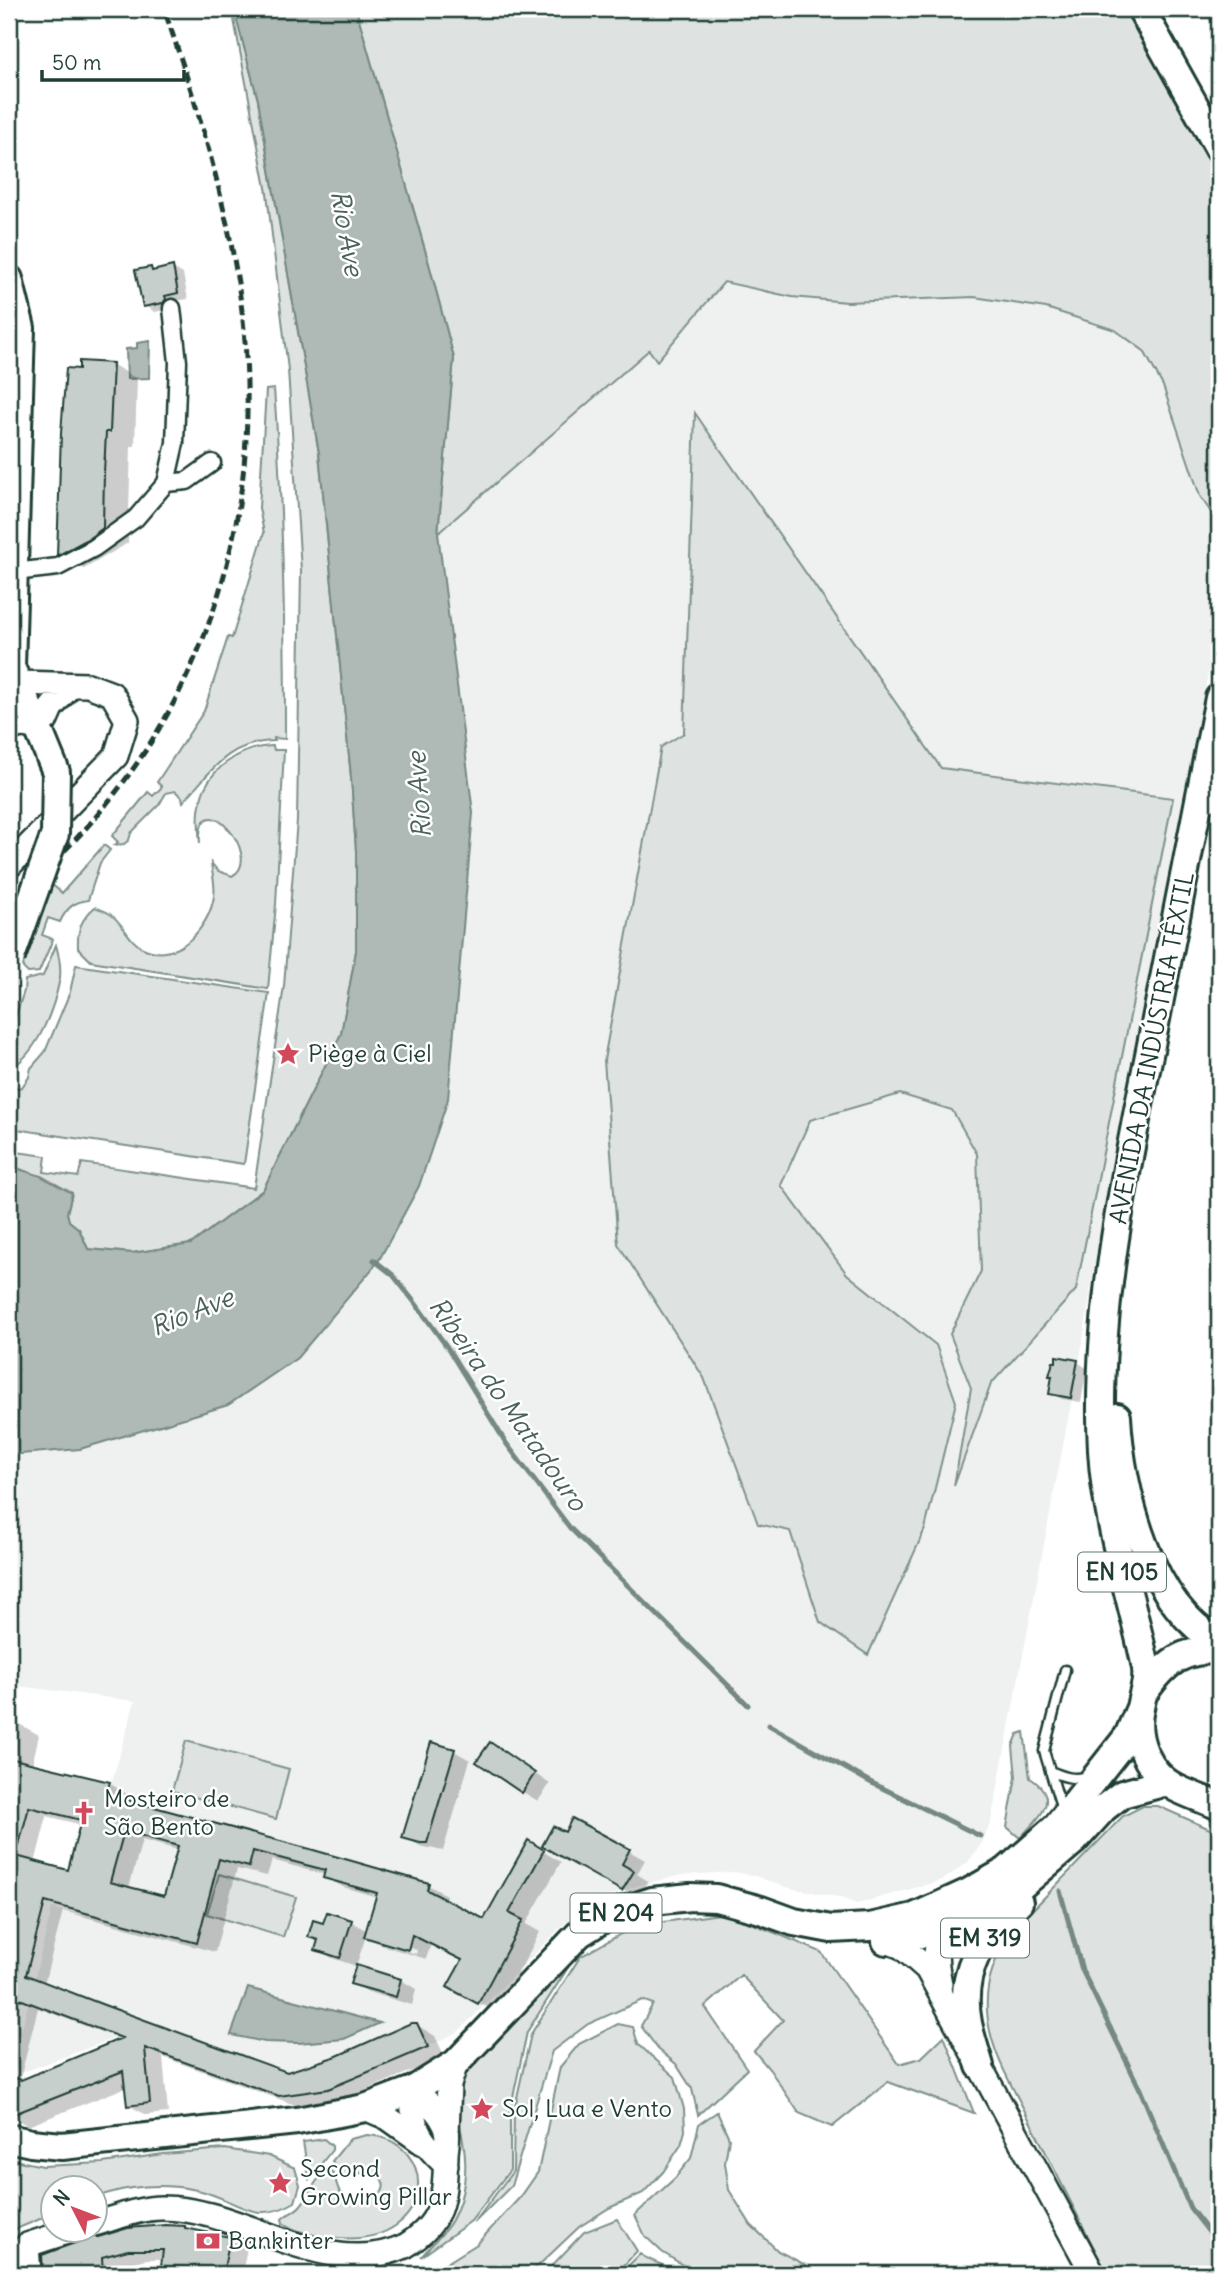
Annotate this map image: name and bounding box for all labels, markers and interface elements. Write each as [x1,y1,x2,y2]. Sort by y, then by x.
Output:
scale bar [42,38,184,82]
text: 50 m [52,49,101,76]
water label: Rio Ave [324,188,372,280]
water label: Rio Ave [399,749,438,839]
street label: AVENIDA DA INDÚSTRIA TÊXTIL [1102,869,1200,1226]
place label: Piège à Ciel [308,1038,432,1068]
place icon: Piège à Ciel [274,1040,302,1068]
water label: Rio Ave [146,1279,240,1343]
water label: Ribeira do Matadouro [422,1290,595,1518]
road number: EN 105 [1078,1553,1166,1592]
place label: Mosteiro de São Bento [104,1783,230,1841]
church icon: Mosteiro de São Bento [70,1799,98,1827]
road number: EN 204 [570,1894,662,1932]
road number: EM 319 [941,1918,1029,1957]
place label: Sol, Lua e Vento [502,2093,672,2123]
place icon: Sol, Lua e Vento [468,2095,496,2123]
place label: Second Growing Pillar [300,2153,452,2211]
place icon: Second Growing Pillar [266,2169,294,2197]
north arrow [38,2174,108,2244]
text: N [48,2185,75,2211]
place label: Bankinter [228,2225,333,2255]
bank icon: Bankinter [194,2227,222,2255]

